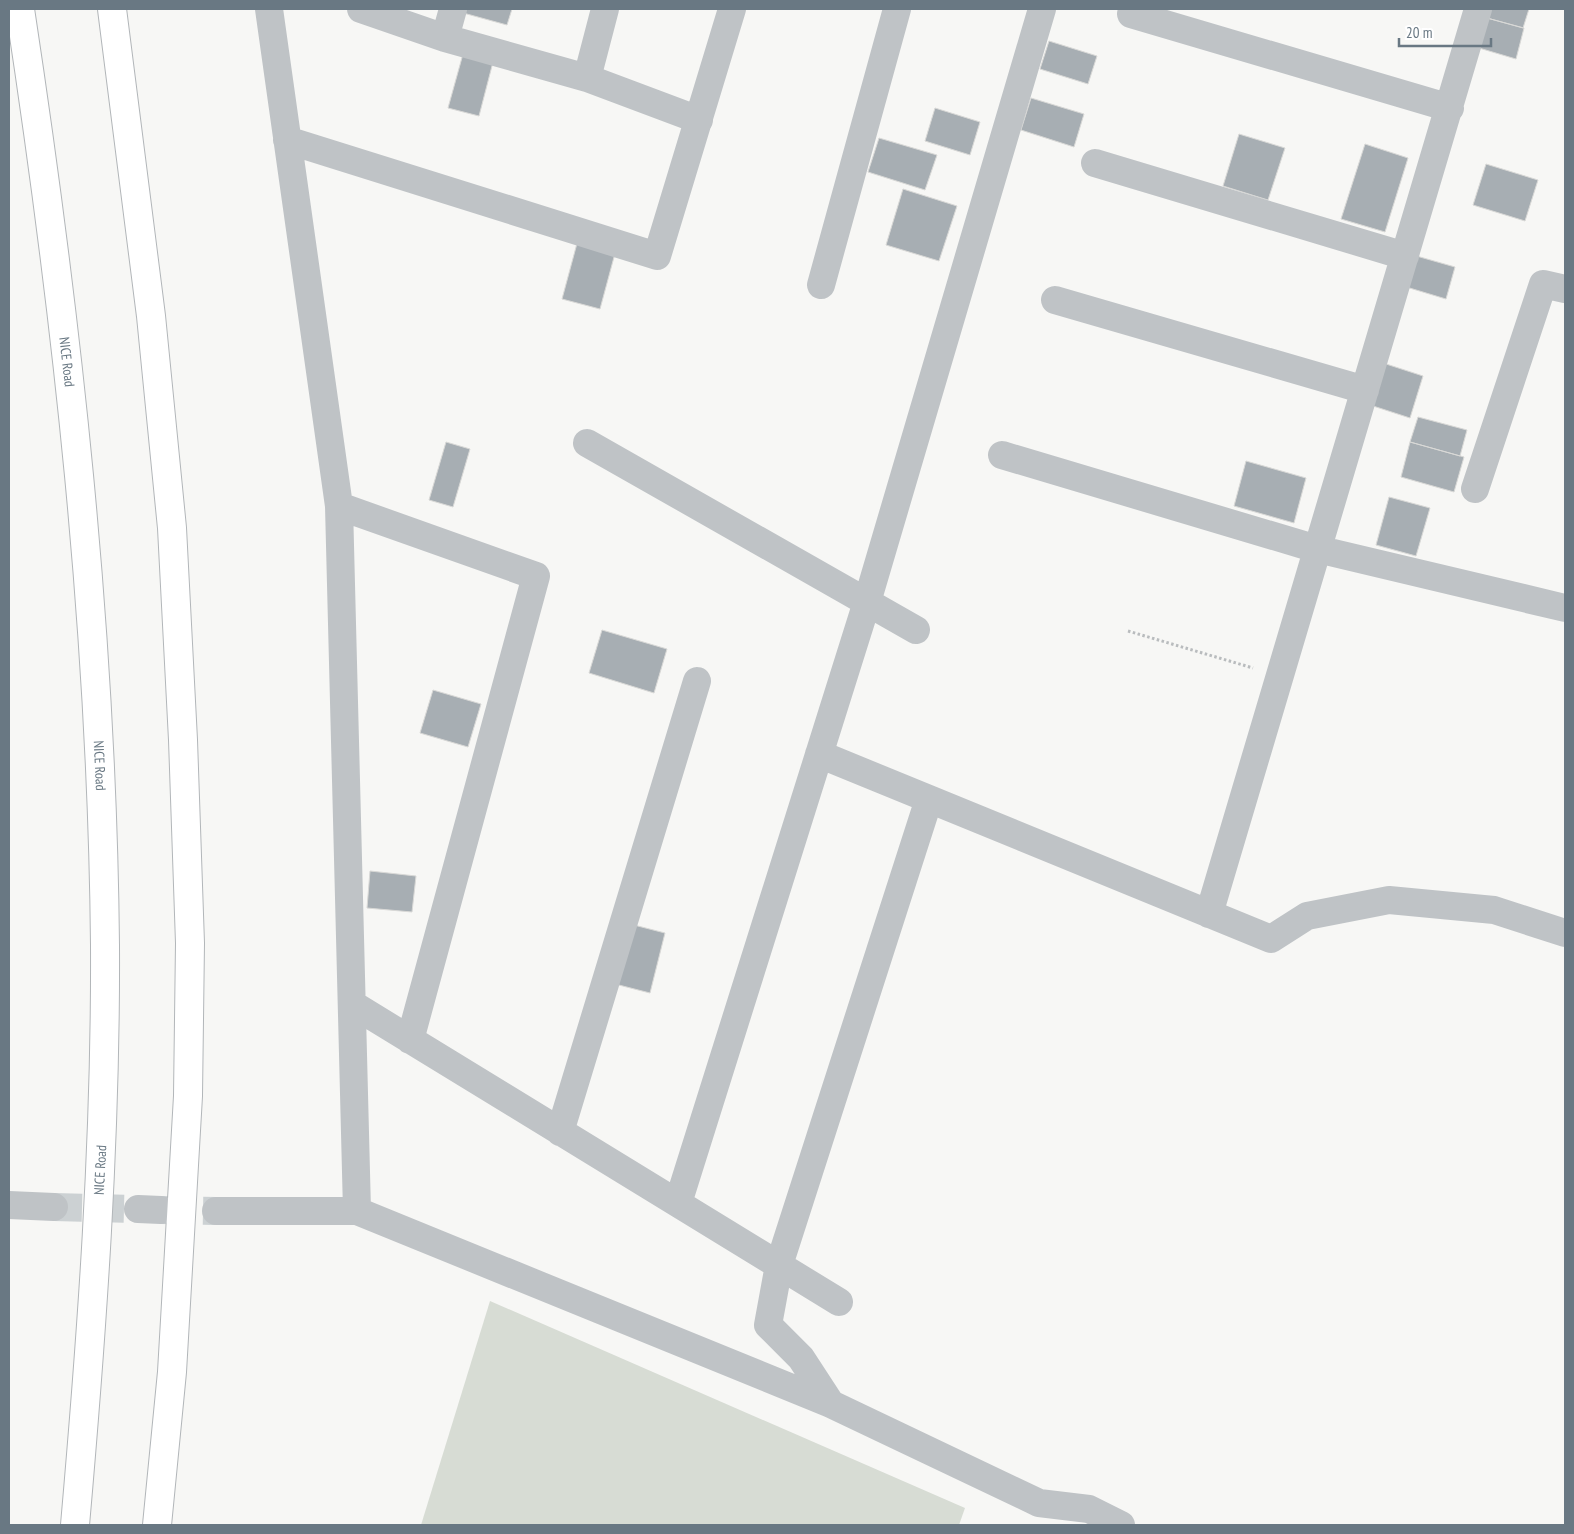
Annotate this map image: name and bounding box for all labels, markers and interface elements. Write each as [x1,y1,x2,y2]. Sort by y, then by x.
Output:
scale bar [1399,15,1492,47]
text: 20 m [1406,23,1432,42]
street label: NICE Road [55,336,79,388]
street label: NICE Road [90,740,110,791]
street label: NICE Road [90,1145,110,1195]

